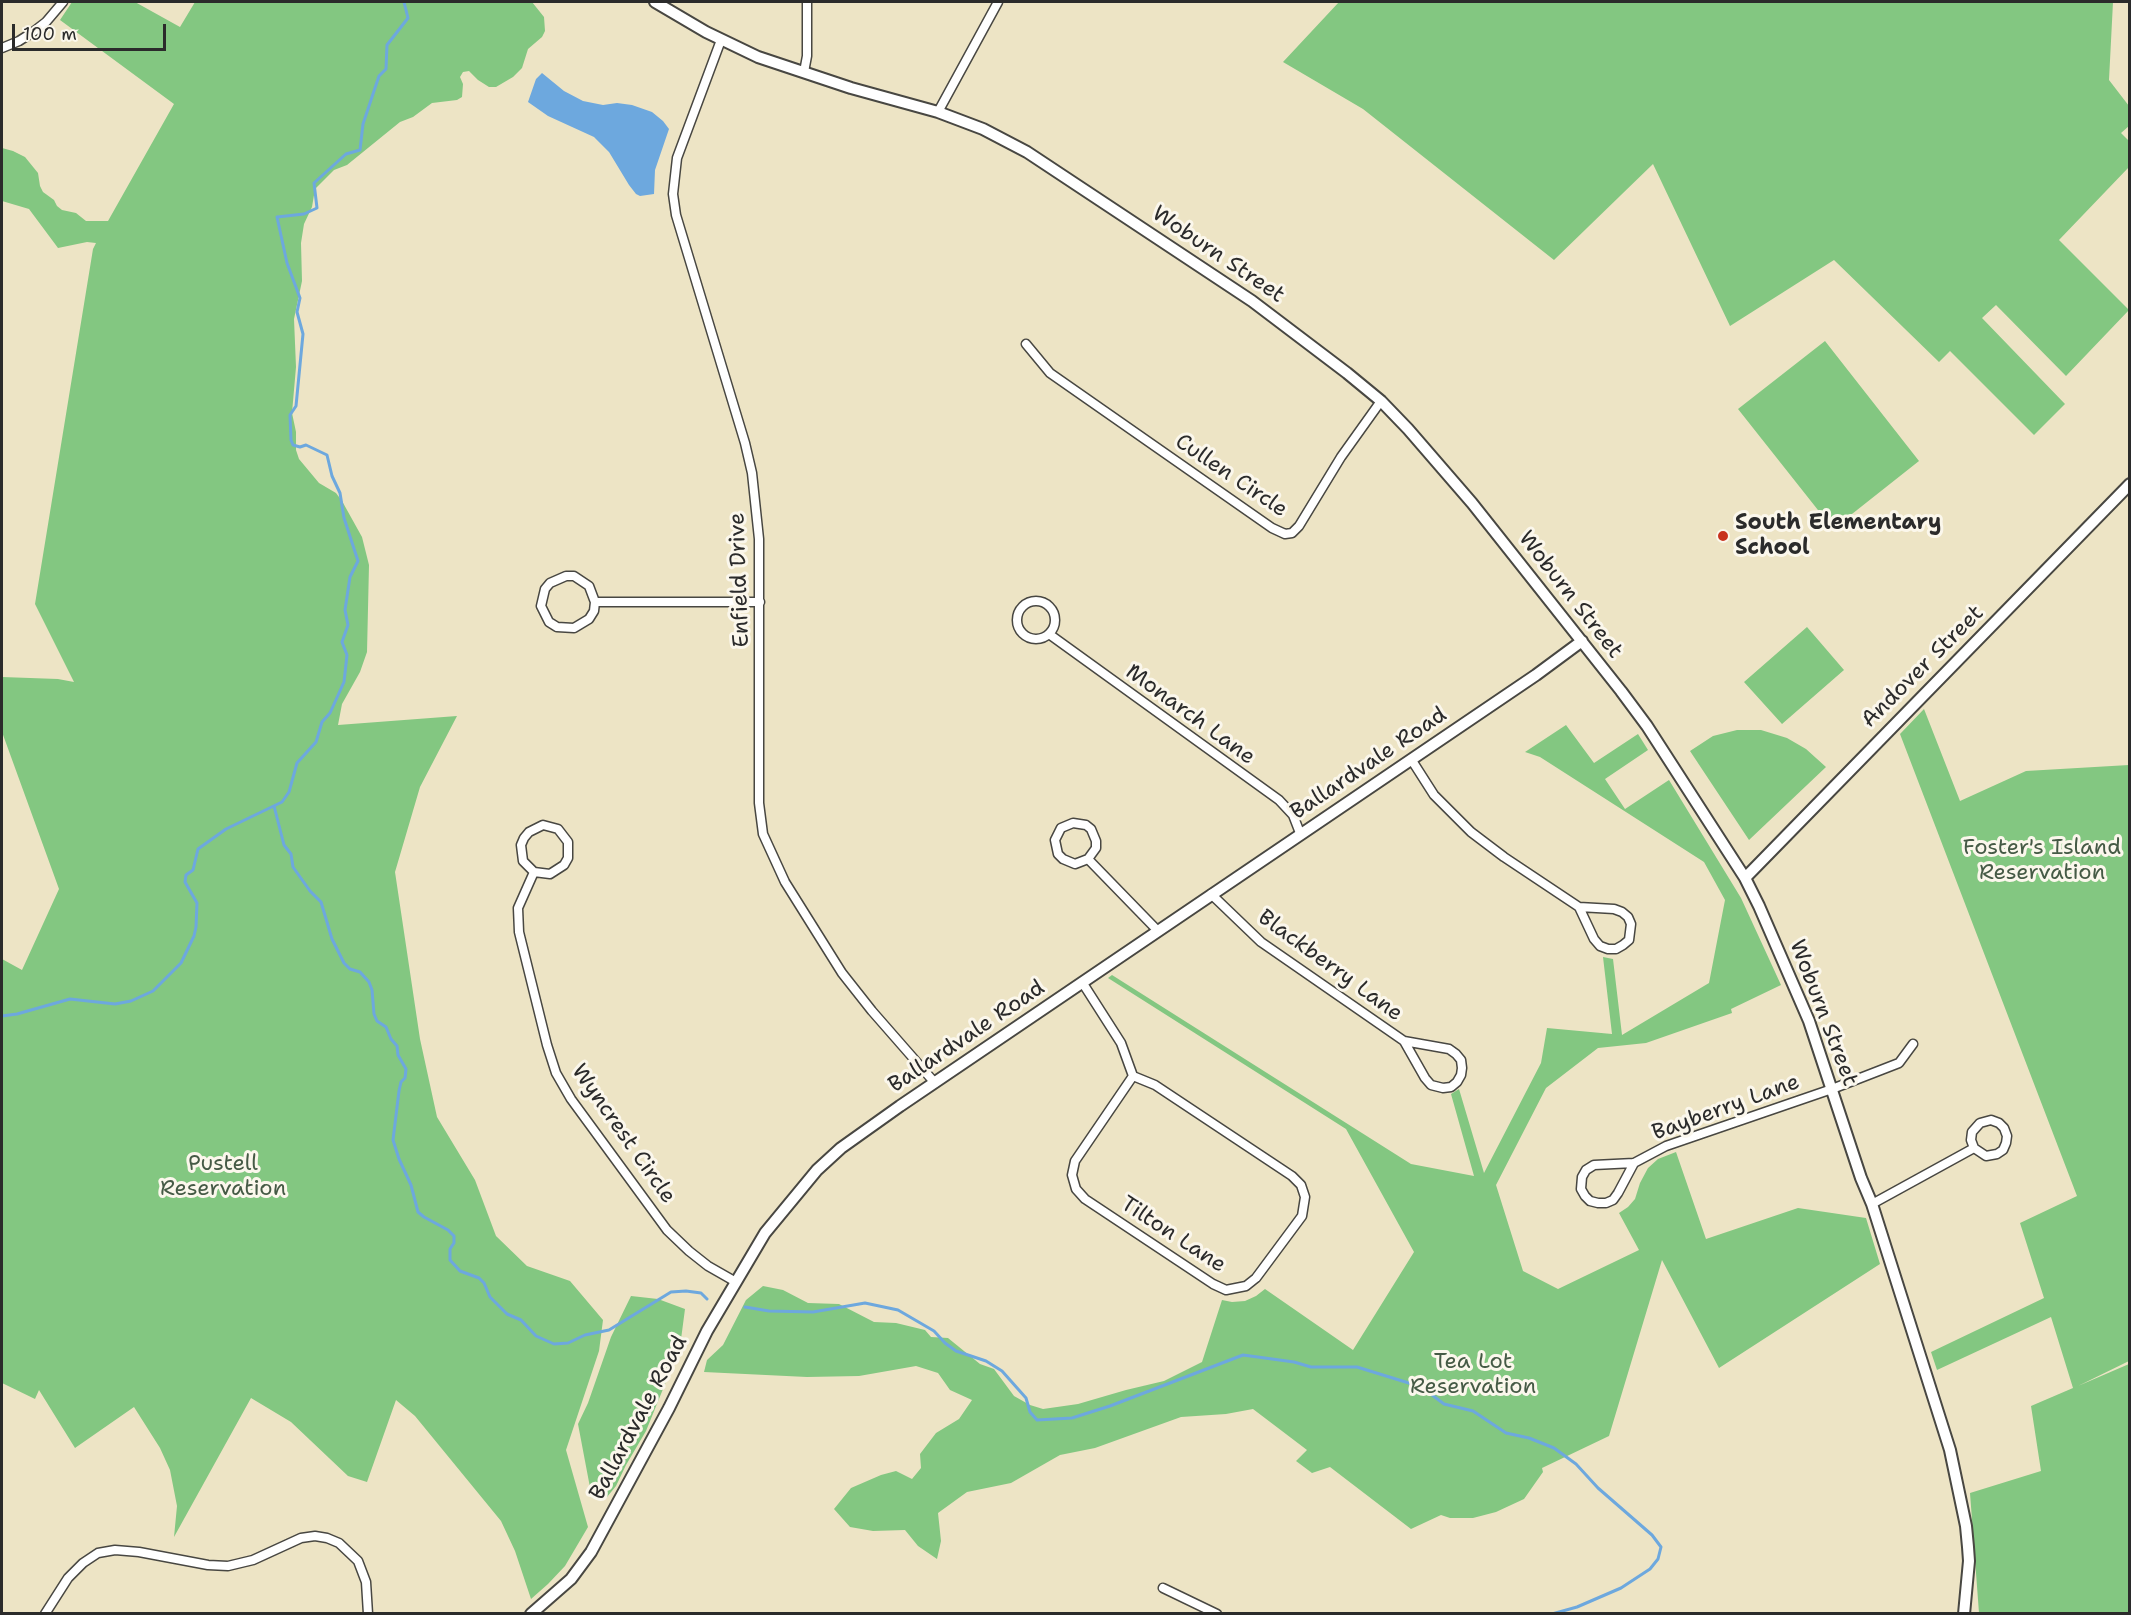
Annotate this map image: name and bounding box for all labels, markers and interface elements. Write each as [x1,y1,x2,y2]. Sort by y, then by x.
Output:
scale bar [15,12,170,50]
text: 100 m [23,22,77,46]
street label: Woburn Street [1147,201,1289,309]
street label: Cullen Circle [1170,429,1292,523]
place label: South Elementary School [1735,510,1941,562]
street label: Enfield Drive [724,512,756,648]
street label: Woburn Street [1512,526,1628,664]
marker: South Elementary School [1716,529,1730,543]
street label: Andover Street [1856,600,1990,734]
street label: Monarch Lane [1120,659,1260,771]
street label: Ballardvale Road [1286,702,1452,826]
park label: Foster's Island Reservation [1963,835,2121,886]
street label: Blackberry Lane [1252,905,1408,1027]
street label: Woburn Street [1783,936,1863,1090]
street label: Ballardvale Road [884,975,1050,1099]
street label: Wyncrest Circle [565,1059,681,1209]
street label: Bayberry Lane [1649,1069,1803,1147]
park label: Pustell Reservation [160,1151,286,1202]
street label: Tilton Lane [1115,1191,1231,1279]
street label: Ballardvale Road [584,1331,694,1505]
park label: Tea Lot Reservation [1410,1349,1536,1400]

